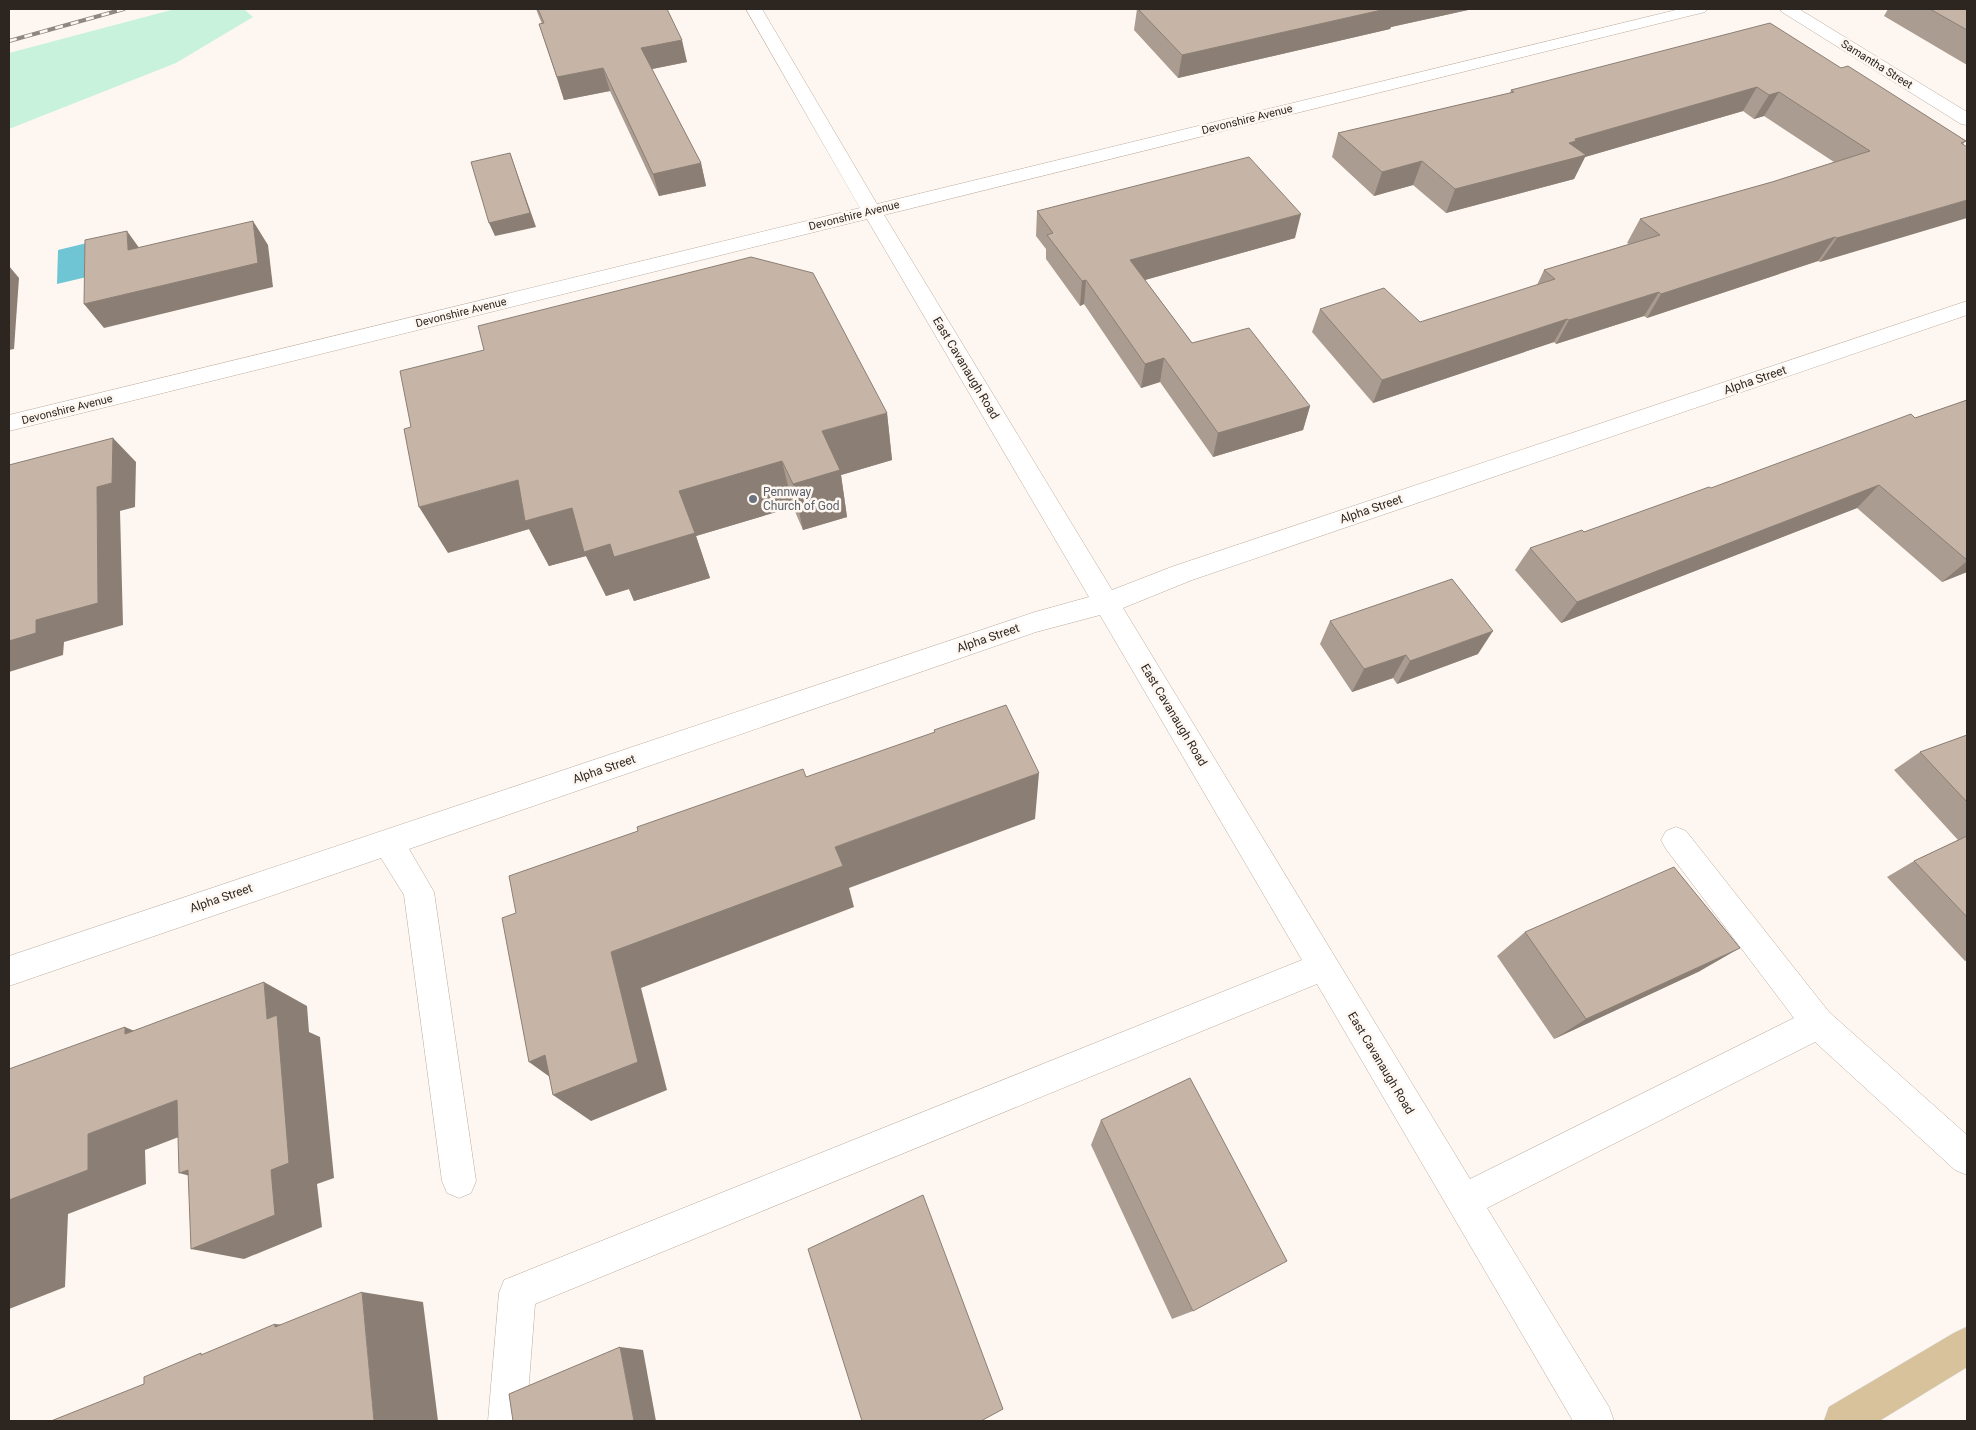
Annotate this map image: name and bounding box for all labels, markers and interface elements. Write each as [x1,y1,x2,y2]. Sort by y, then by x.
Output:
street label: Samantha Street [1839,37,1915,92]
street label: Devonshire Avenue [1200,102,1294,137]
street label: Devonshire Avenue [807,198,901,233]
street label: Devonshire Avenue [414,295,508,330]
street label: East Cavanaugh Road [930,314,1002,422]
street label: Alpha Street [1722,363,1788,397]
street label: Devonshire Avenue [20,392,114,427]
place label: Pennway Church of God [763,485,840,513]
street label: Alpha Street [1338,492,1404,526]
marker: Pennway Church of God [747,493,759,505]
street label: Alpha Street [955,621,1021,655]
street label: East Cavanaugh Road [1138,661,1210,769]
street label: Alpha Street [571,752,637,786]
street label: Alpha Street [188,881,254,915]
street label: East Cavanaugh Road [1345,1009,1417,1117]

